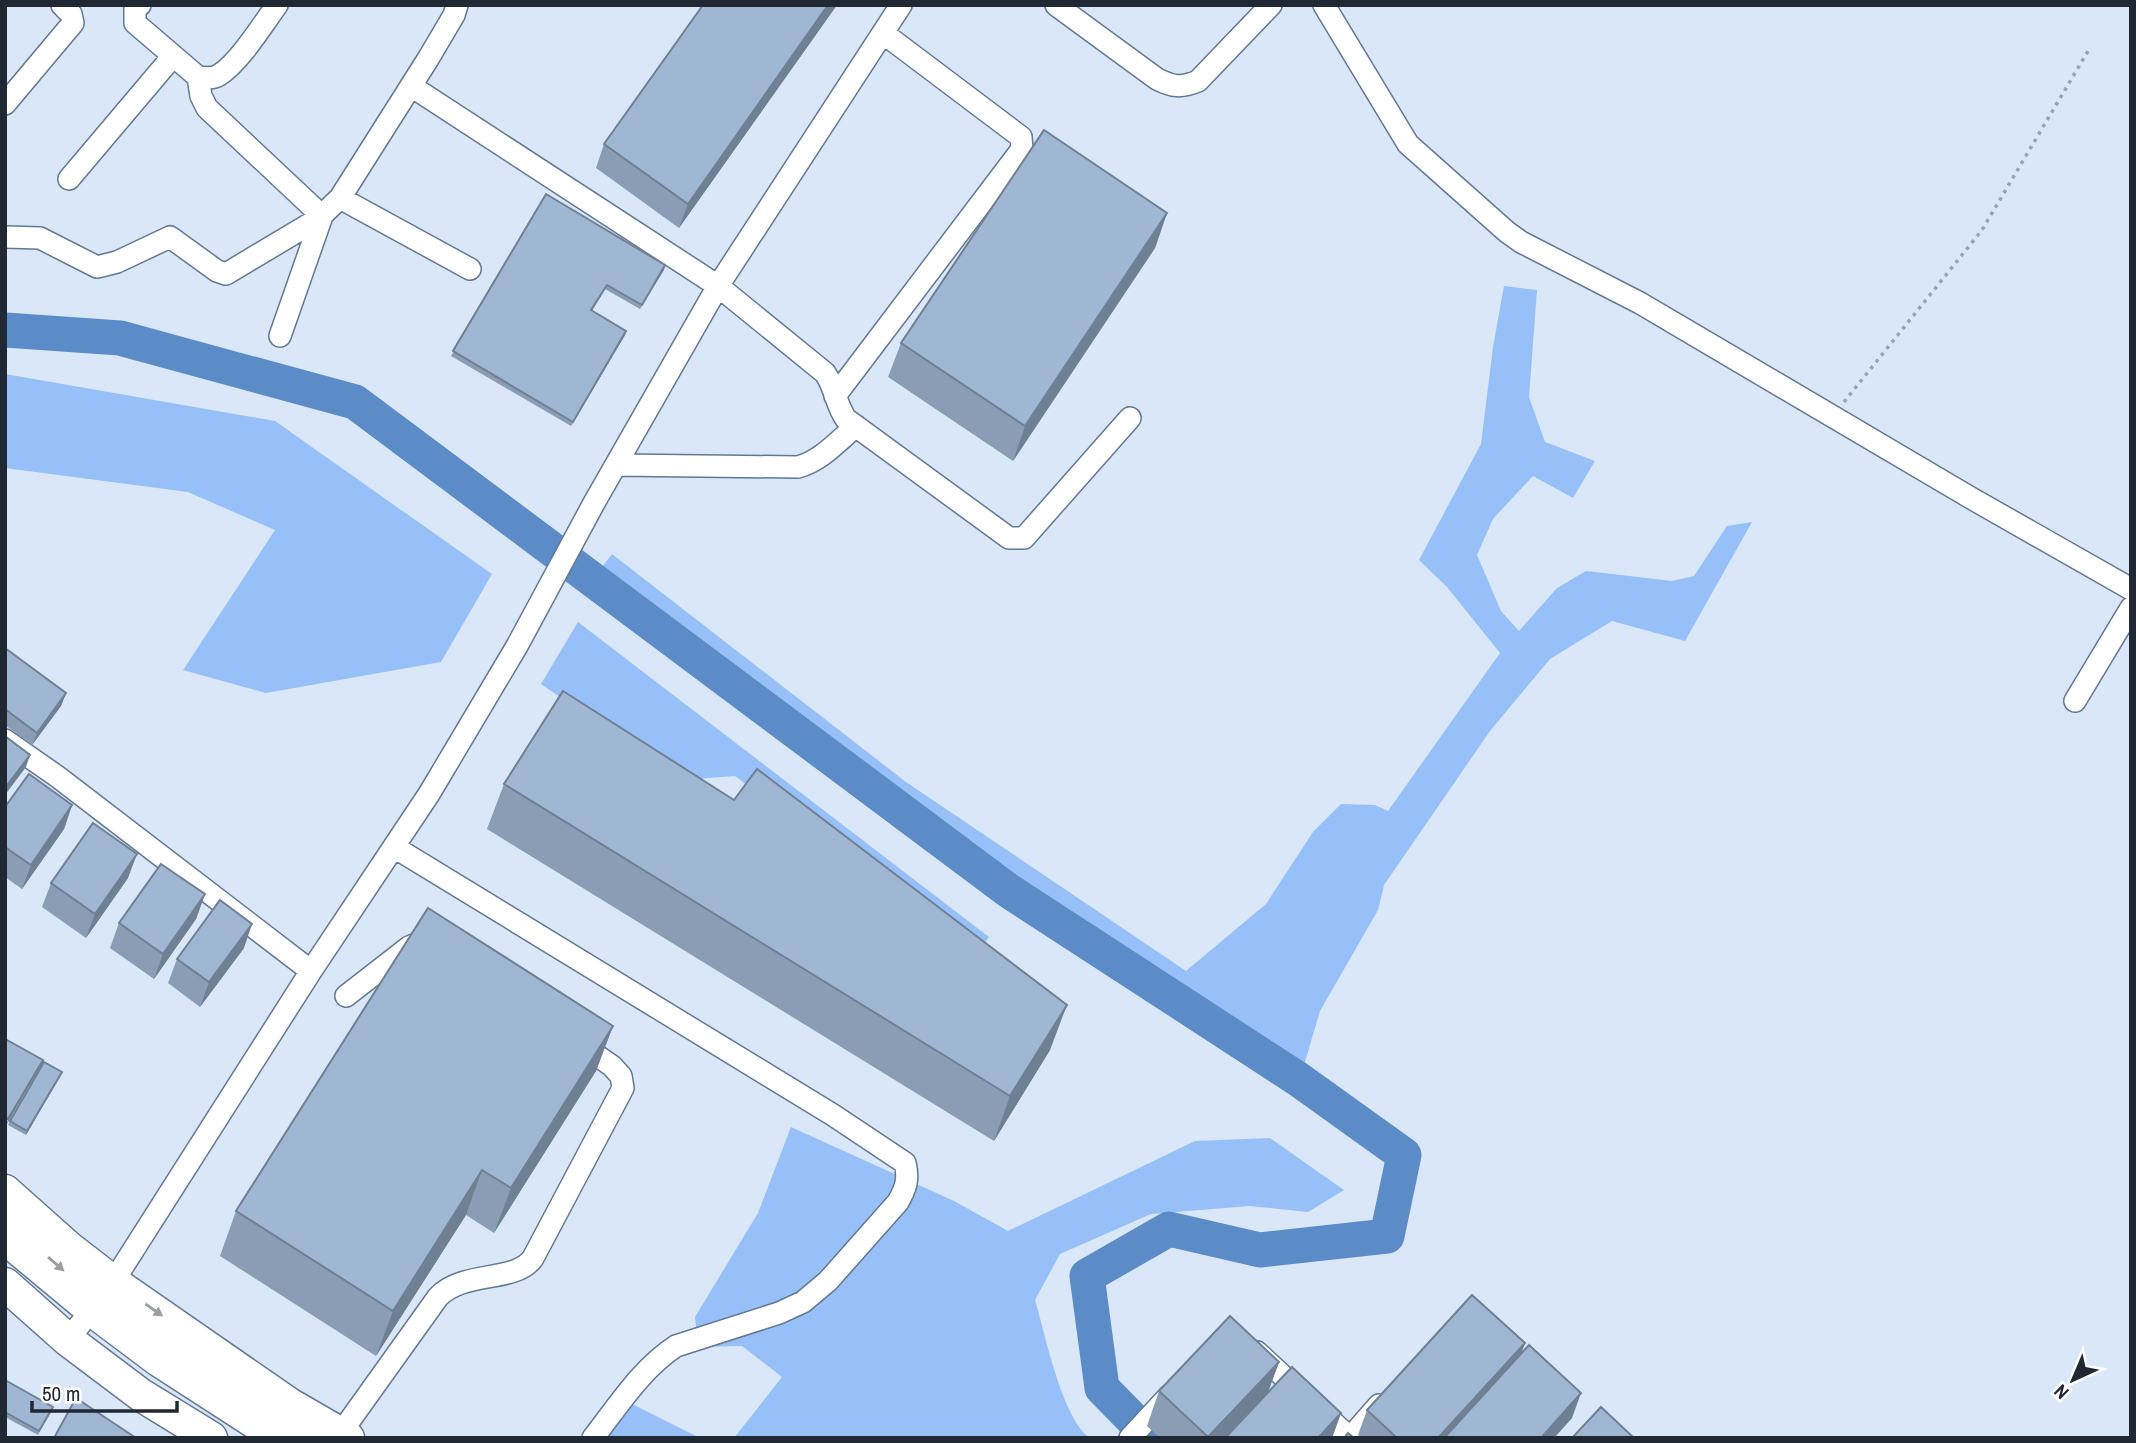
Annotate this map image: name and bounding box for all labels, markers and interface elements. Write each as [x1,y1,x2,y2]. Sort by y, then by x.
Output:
one-way arrow [48,1256,65,1271]
one-way arrow [145,1303,163,1317]
north arrow [2038,1345,2108,1415]
scale bar [32,1370,177,1414]
text: 50 m [42,1379,80,1408]
text: N [2048,1379,2074,1405]

